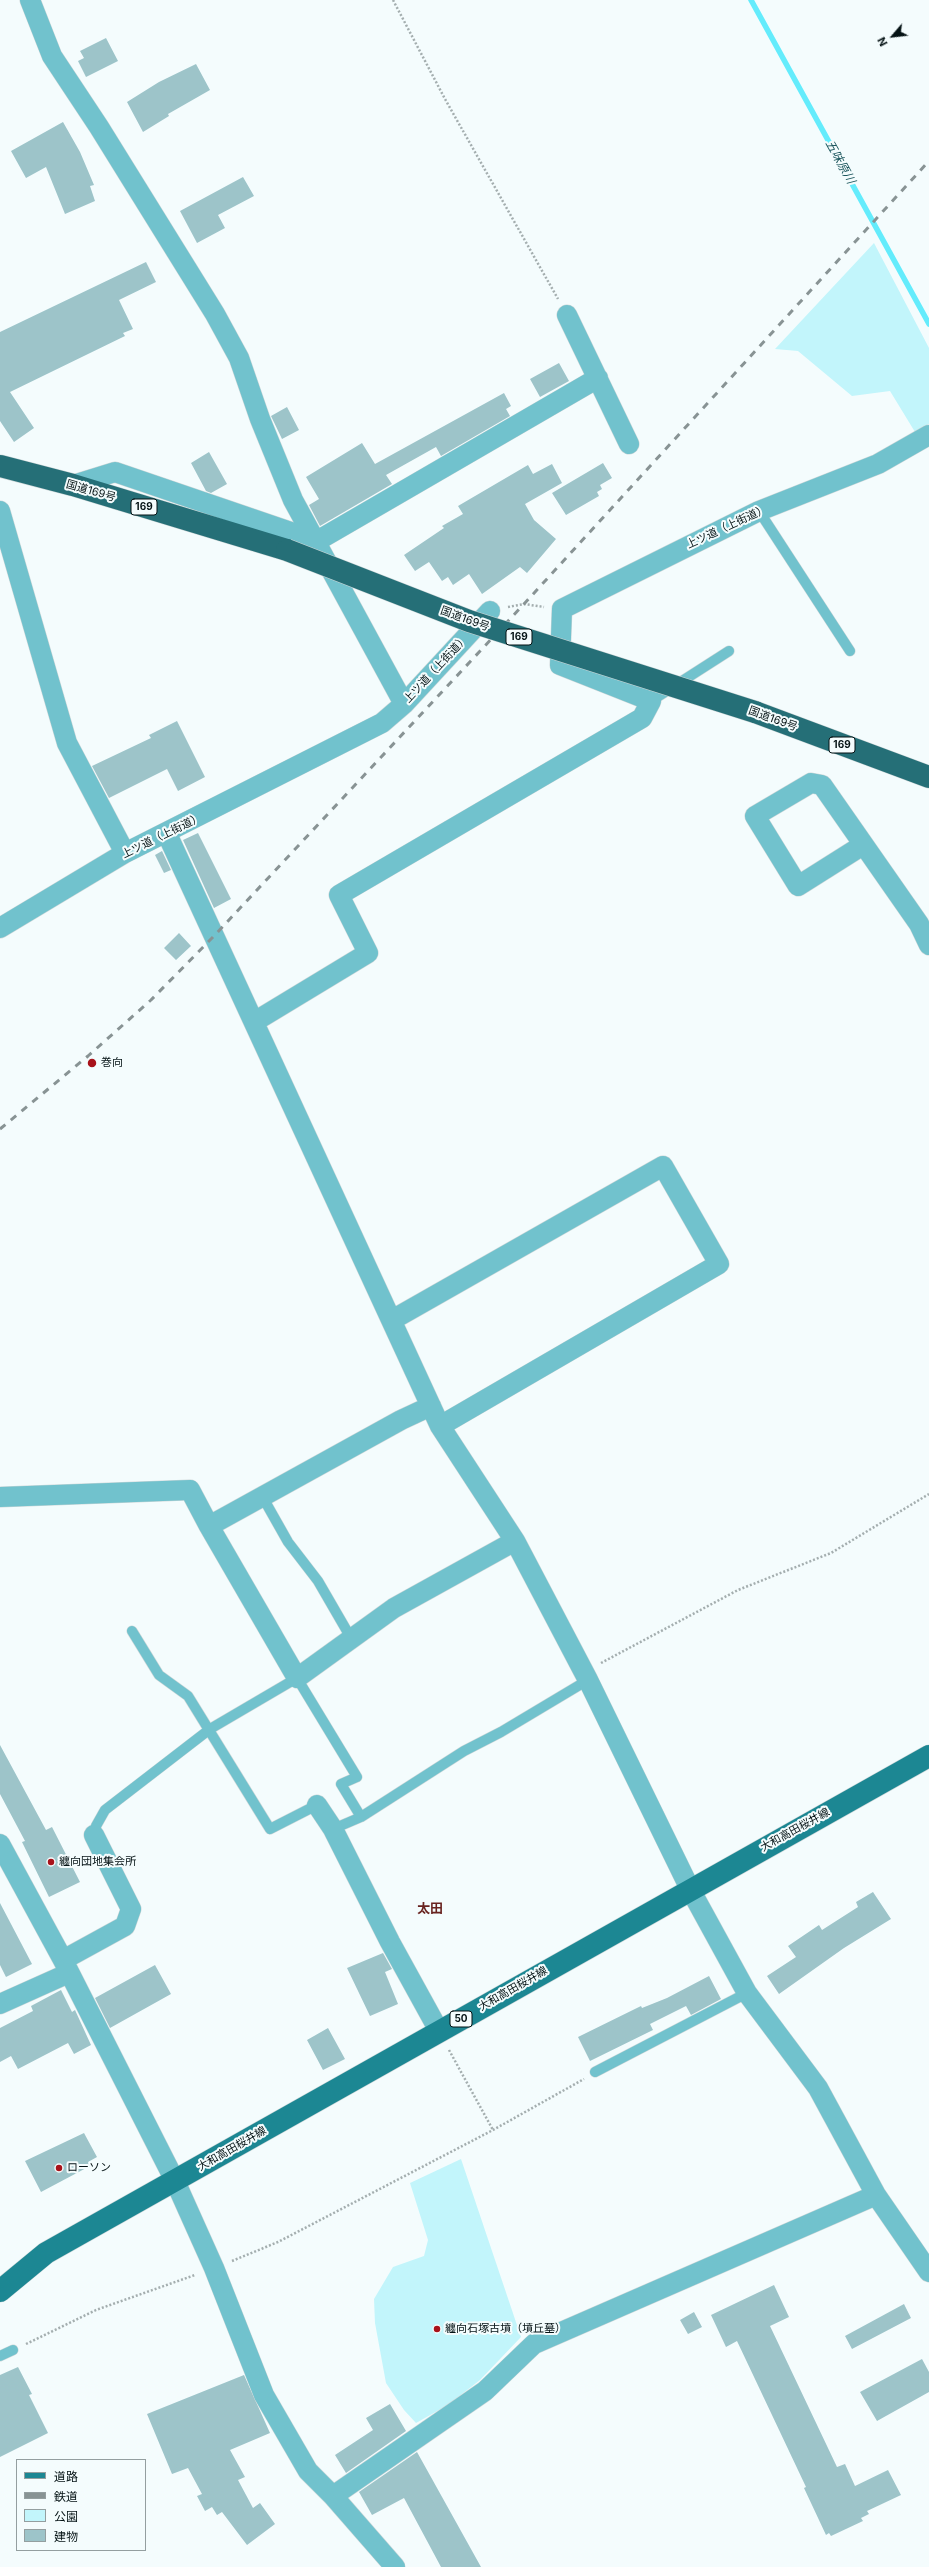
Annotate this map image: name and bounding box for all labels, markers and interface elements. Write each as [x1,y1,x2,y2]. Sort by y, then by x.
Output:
north arrow [873,16,913,56]
text: N [874,35,891,49]
water label: 五味原川 [822,138,858,186]
street label: 国道169号 [65,478,117,504]
road number: 169 [131,499,157,515]
street label: 上ツ道（上街道） [684,502,770,552]
street label: 国道169号 [439,604,491,634]
road number: 169 [506,629,532,645]
street label: 上ツ道（上街道） [401,632,471,706]
street label: 国道169号 [747,704,799,734]
road number: 169 [829,737,855,753]
street label: 上ツ道（上街道） [120,811,204,861]
place label: 巻向 [101,1056,123,1070]
marker: 巻向 [86,1057,98,1069]
street label: 大和高田桜井線 [758,1806,832,1854]
place label: 纏向団地集会所 [59,1855,136,1869]
marker: 纏向団地集会所 [46,1857,56,1867]
district label: 太田 [417,1901,443,1917]
street label: 大和高田桜井線 [476,1964,550,2014]
road number: 50 [450,2011,472,2027]
street label: 大和高田桜井線 [195,2124,269,2174]
place label: ローソン [67,2161,111,2175]
marker: ローソン [54,2163,64,2173]
place label: 纏向石塚古墳（墳丘墓） [445,2322,566,2336]
marker: 纏向石塚古墳（墳丘墓） [432,2324,442,2334]
legend [16,2459,146,2551]
text: 道路 [54,2469,78,2484]
text: 鉄道 [54,2489,78,2504]
text: 公園 [54,2509,78,2524]
text: 建物 [54,2529,78,2544]

